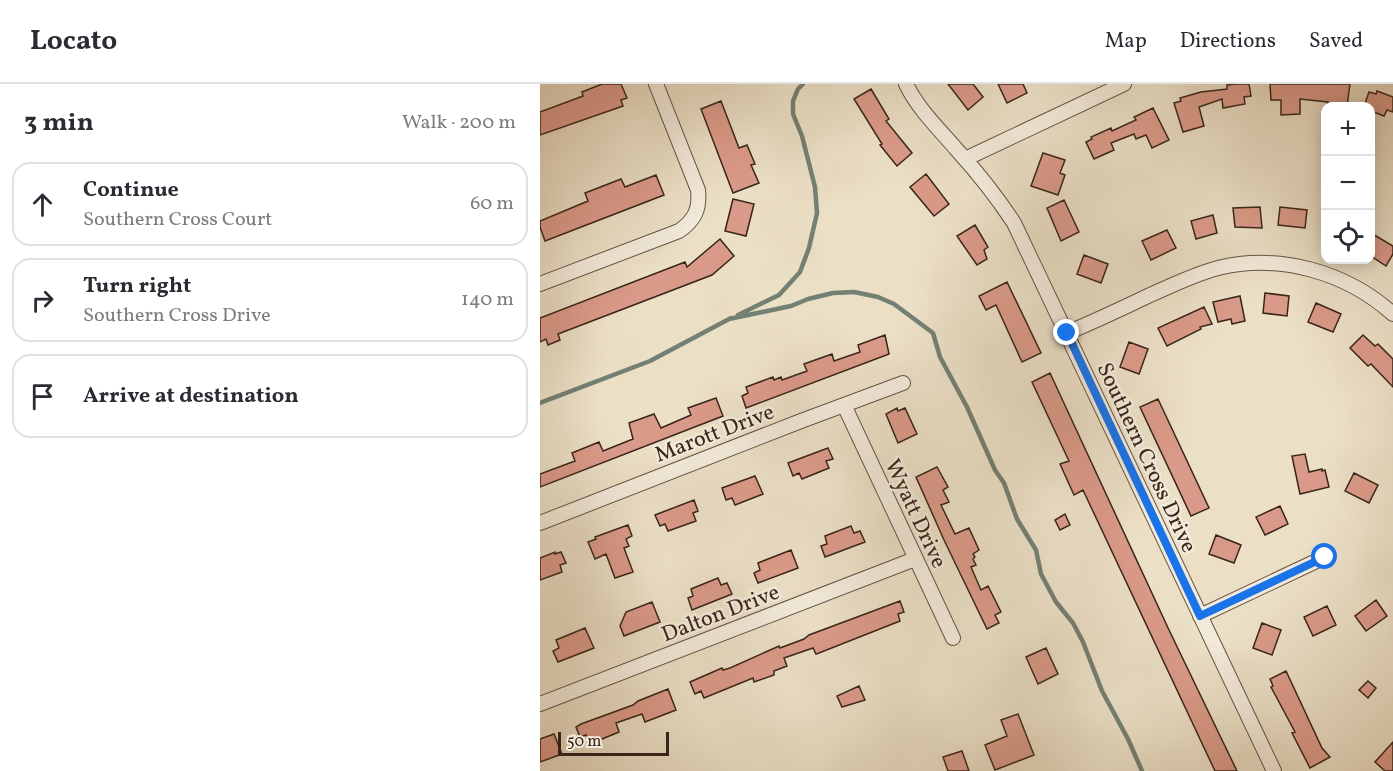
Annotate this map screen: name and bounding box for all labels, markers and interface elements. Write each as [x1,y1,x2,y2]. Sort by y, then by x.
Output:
text: Locato [30,22,117,61]
text: Map [1105,27,1147,56]
text: Directions [1180,27,1276,56]
text: Saved [1309,27,1363,56]
map controls [1321,102,1375,264]
button: + [1321,102,1375,156]
text: 3 min [24,105,94,141]
text: Walk · 200 m [402,109,516,137]
button: − [1321,156,1375,210]
text: Continue [83,175,179,206]
icon: ahead [26,188,59,221]
text: 60 m [470,190,514,218]
text: Southern Cross Court [83,206,272,234]
button: locate [1321,210,1375,264]
text: Turn right [83,271,191,302]
icon: right [26,284,59,317]
text: 140 m [461,286,514,314]
text: Southern Cross Drive [83,302,271,330]
route end [1053,319,1079,345]
street label: Southern Cross Drive [1088,358,1203,558]
icon: arrive [26,380,59,413]
text: Arrive at destination [83,381,299,412]
street label: Marott Drive [651,397,779,471]
street label: Wyatt Drive [876,454,954,574]
route start [1311,543,1337,569]
street label: Dalton Drive [657,578,784,651]
scale bar [558,729,669,756]
text: 50 m [567,731,601,753]

